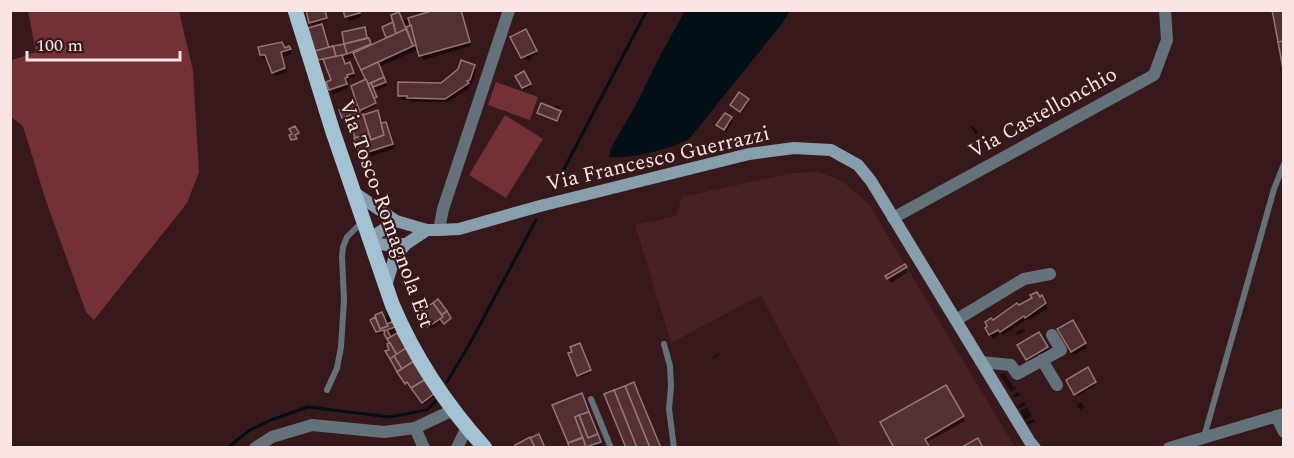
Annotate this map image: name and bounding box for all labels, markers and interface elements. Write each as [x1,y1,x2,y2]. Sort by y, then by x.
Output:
scale bar [27,24,180,62]
text: 100 m [36,32,83,59]
street label: Via Castellonchio [963,59,1123,167]
street label: Via Tosco-Romagnola Est [330,96,442,332]
street label: Via Francesco Guerrazzi [543,118,773,200]

